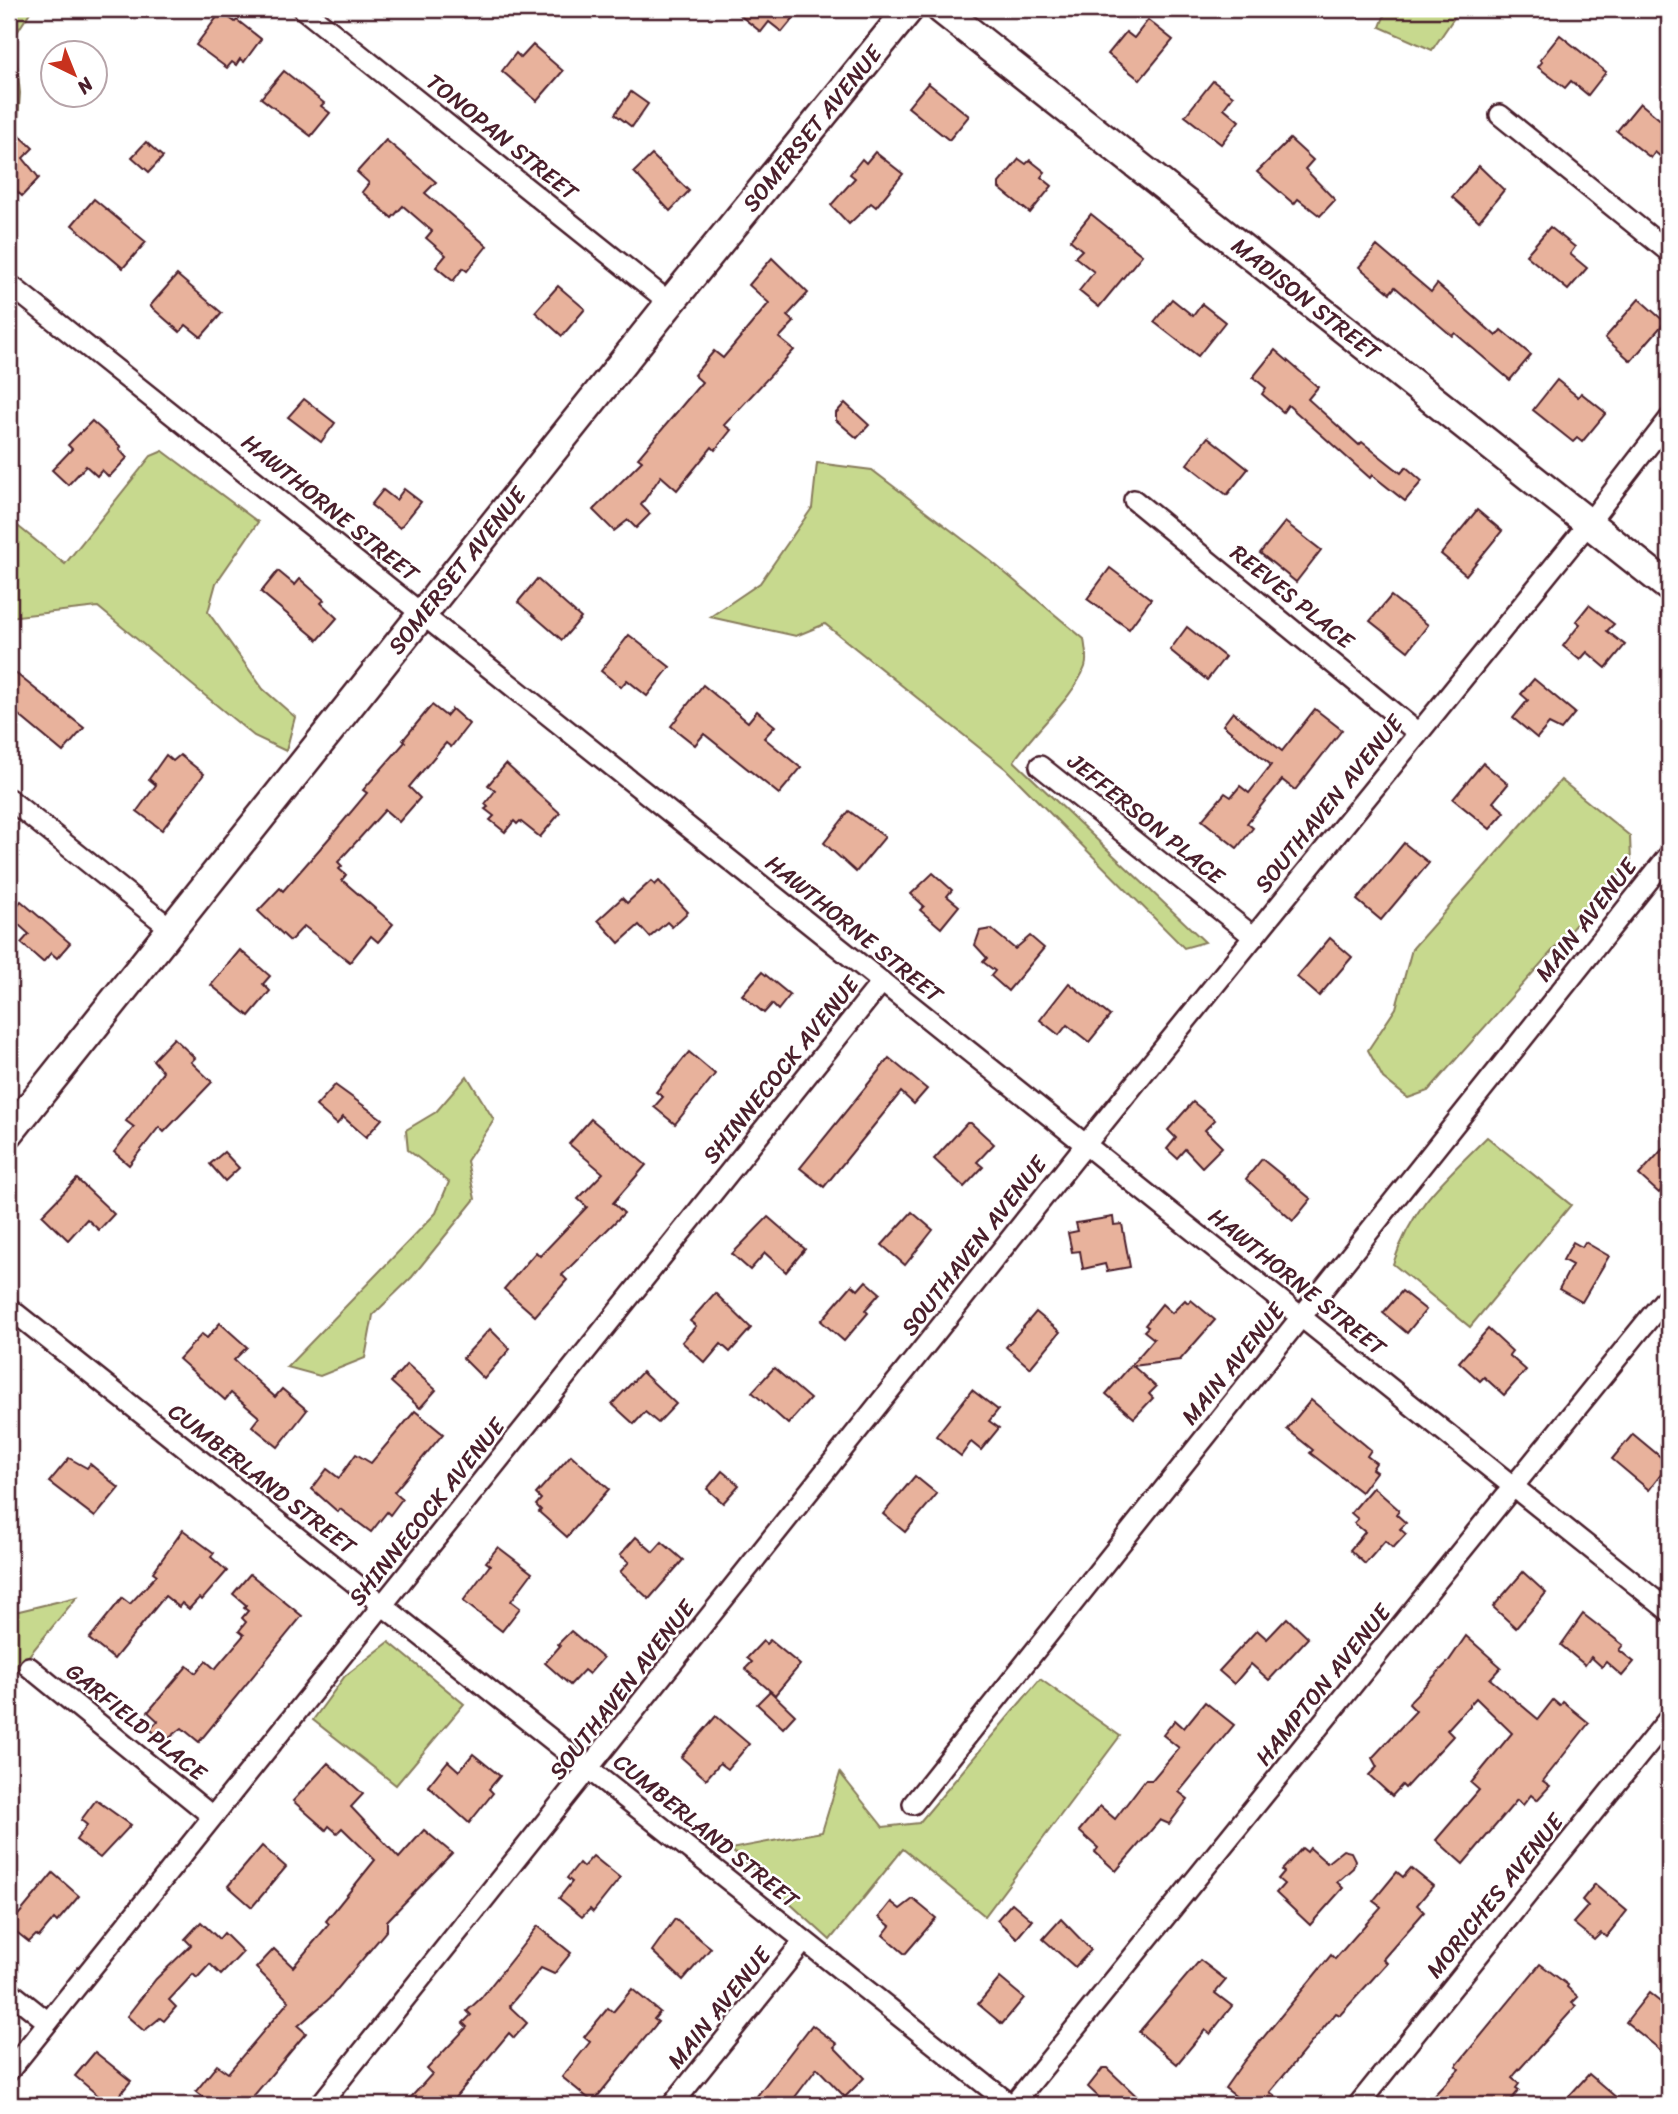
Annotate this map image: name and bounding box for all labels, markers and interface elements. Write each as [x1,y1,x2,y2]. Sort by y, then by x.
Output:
street label: SOMERSET AVENUE [731,35,893,221]
north arrow [38,38,108,108]
street label: TONOPAN STREET [417,62,589,213]
text: N [69,69,102,103]
street label: MADISON STREET [1222,226,1391,372]
street label: HAWTHORNE STREET [232,423,429,594]
street label: SOMERSET AVENUE [377,476,538,664]
street label: REEVES PLACE [1221,534,1364,661]
street label: SOUTHAVEN AVENUE [1244,705,1415,902]
street label: JEFFERSON PLACE [1057,742,1235,896]
street label: HAWTHORNE STREET [756,844,953,1015]
street label: MAIN AVENUE [1524,848,1649,991]
street label: SHINNECOCK AVENUE [692,966,871,1173]
street label: SOUTHAVEN AVENUE [890,1146,1059,1345]
street label: HAWTHORNE STREET [1199,1197,1396,1368]
street label: MAIN AVENUE [1170,1293,1296,1434]
street label: CUMBERLAND STREET [159,1392,367,1567]
street label: SHINNECOCK AVENUE [338,1408,517,1615]
street label: SOUTHAVEN AVENUE [538,1590,707,1789]
street label: HAMPTON AVENUE [1244,1594,1402,1775]
street label: GARFIELD PLACE [56,1652,217,1793]
street label: CUMBERLAND STREET [604,1743,810,1920]
street label: MORICHES AVENUE [1415,1803,1576,1988]
street label: MAIN AVENUE [656,1937,782,2078]

